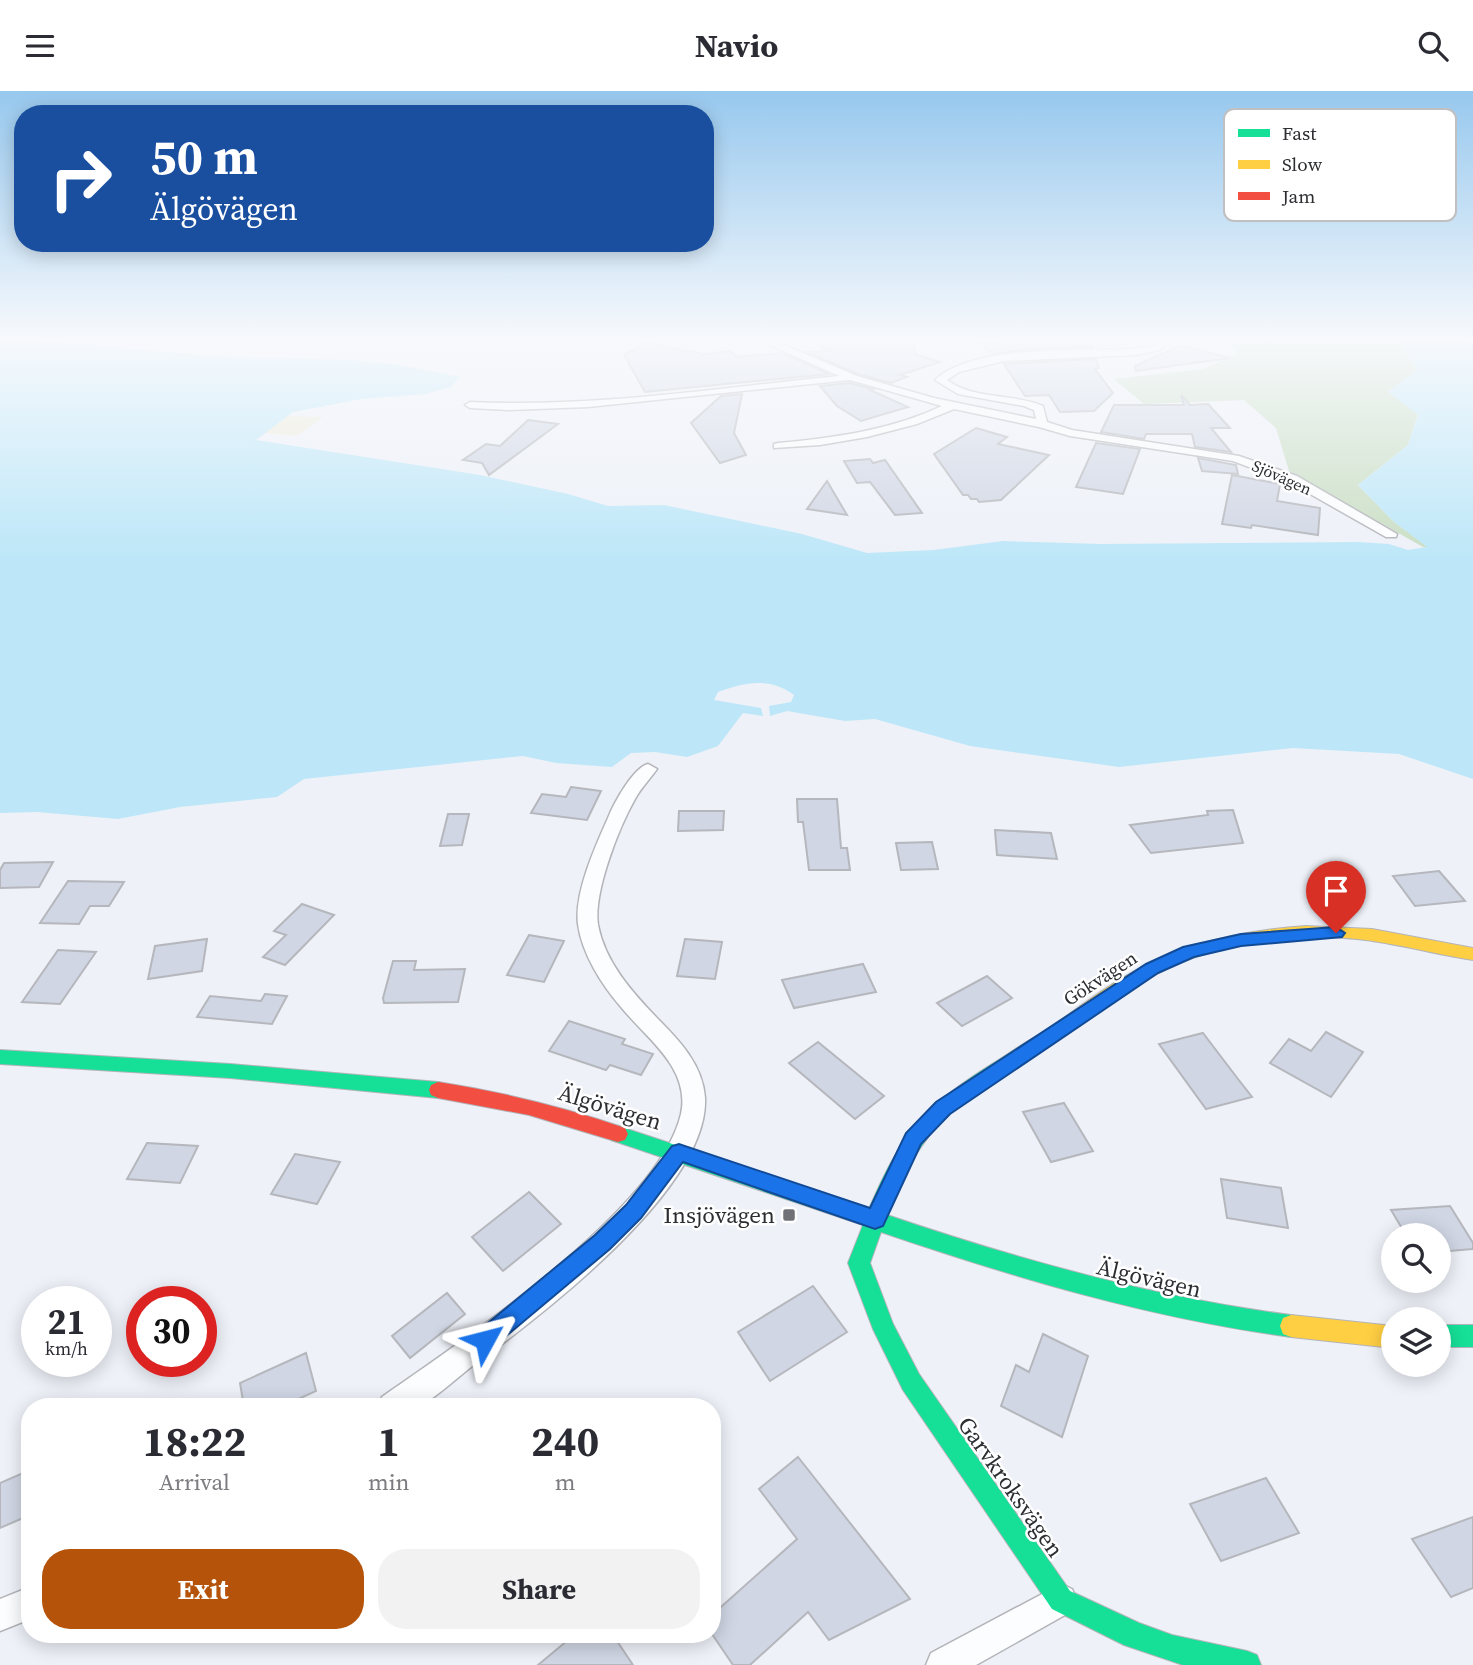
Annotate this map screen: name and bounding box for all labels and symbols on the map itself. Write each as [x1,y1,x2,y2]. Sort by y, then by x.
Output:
legend [1224,109,1456,221]
text: Fast [1282,120,1317,146]
text: Slow [1282,151,1323,177]
text: Jam [1281,183,1315,209]
street label: Sjövägen [1249,454,1316,500]
pin [1306,861,1366,933]
street label: Gökvägen [1058,944,1142,1012]
street label: Älgövägen [554,1076,666,1138]
place label: Insjövägen [663,1199,775,1231]
marker: Insjövägen [781,1207,797,1223]
street label: Älgövägen [1094,1250,1204,1306]
speed limit sign: 30 [126,1286,217,1377]
position arrow [448,1303,522,1377]
street label: Garvkroksvägen [950,1410,1072,1564]

